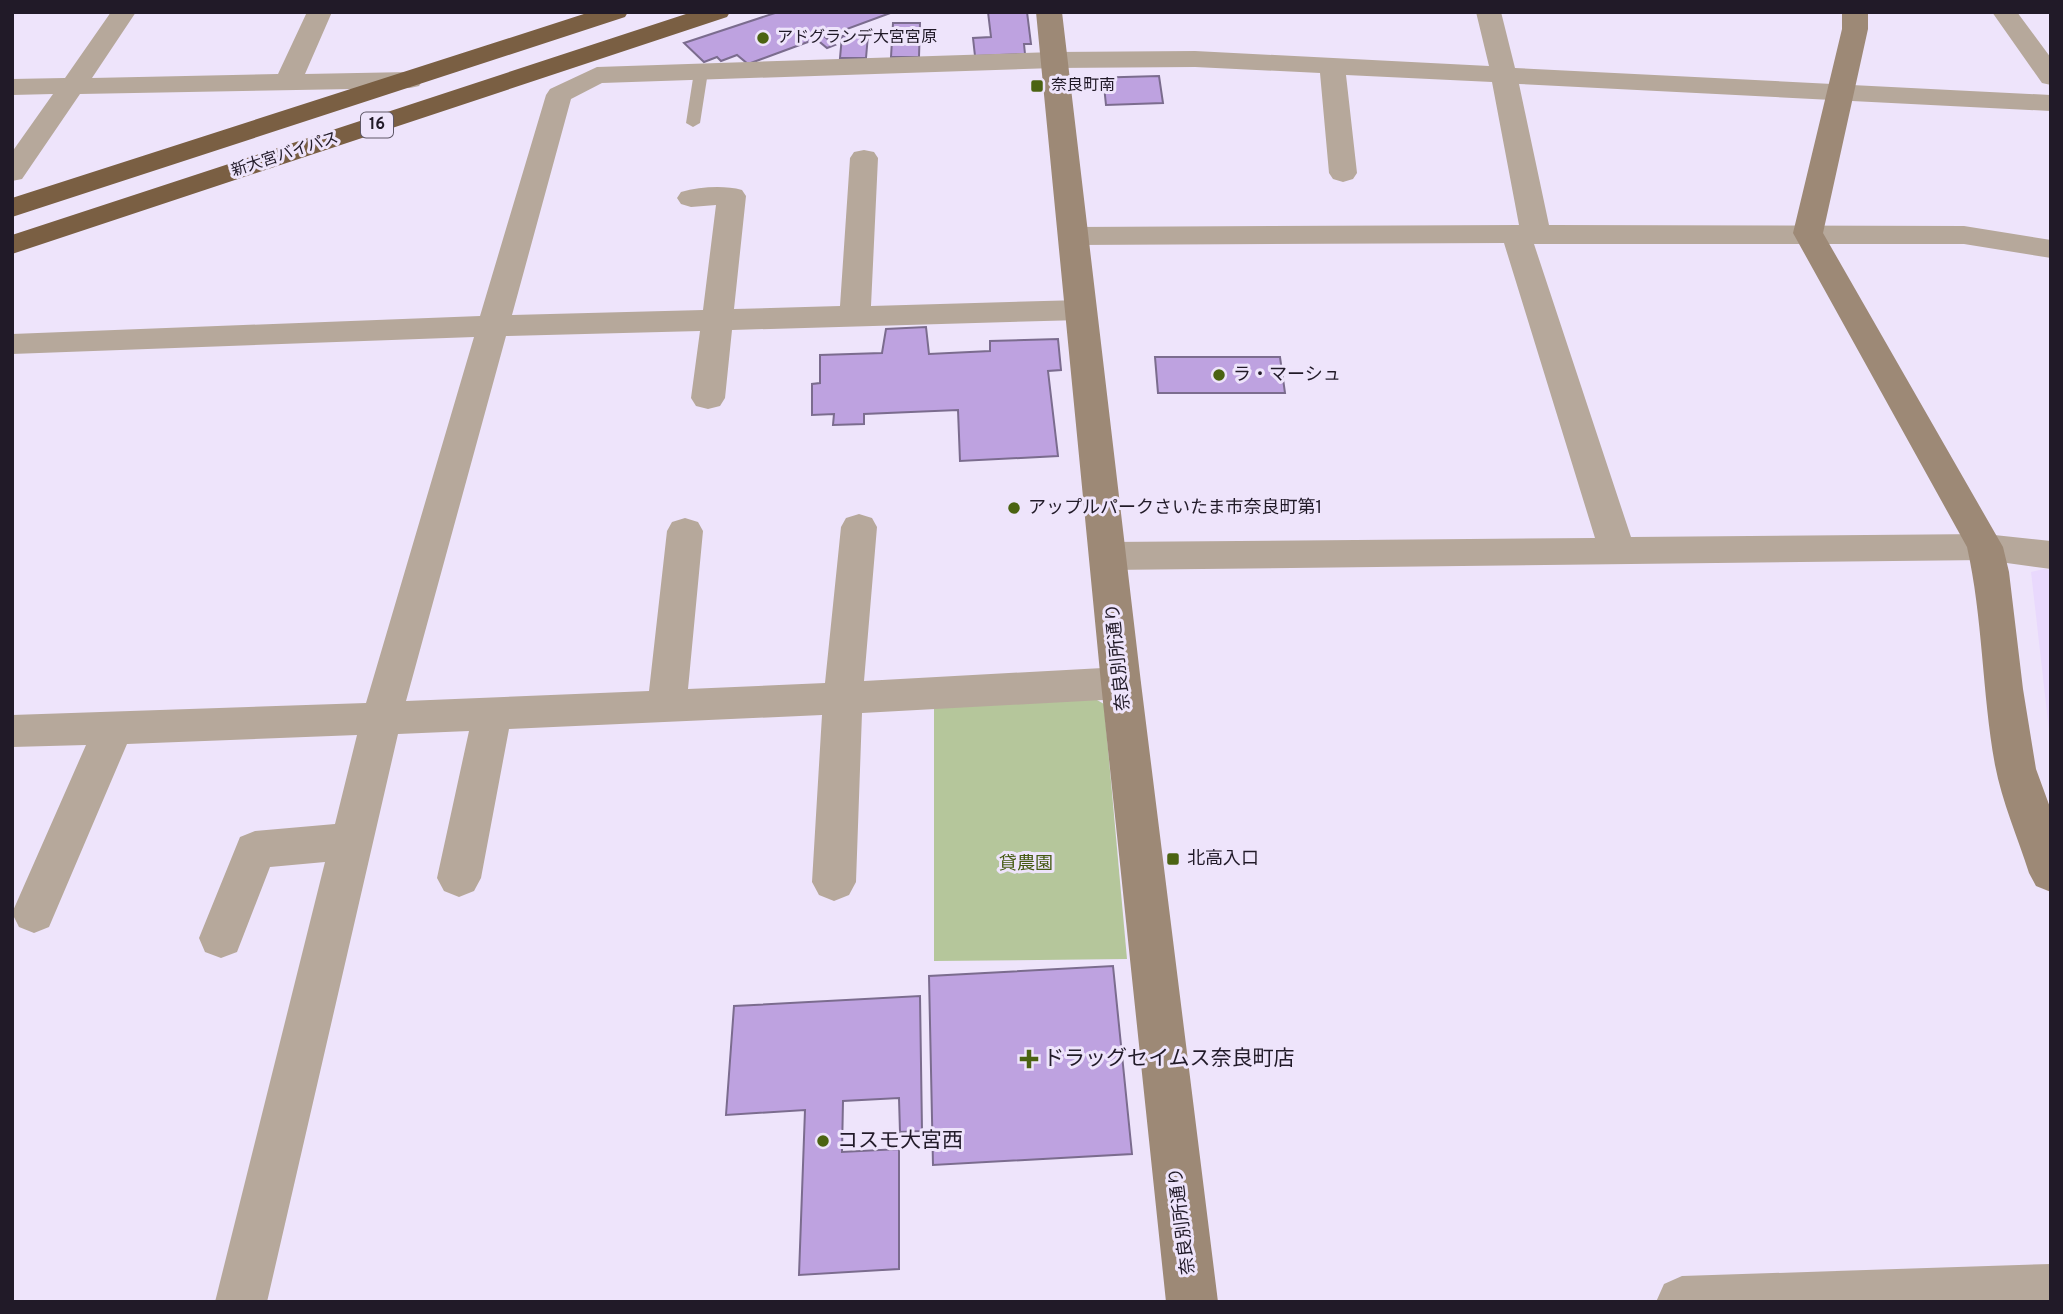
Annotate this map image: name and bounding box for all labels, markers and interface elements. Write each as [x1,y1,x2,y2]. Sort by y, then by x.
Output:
place label: アドグランデ大宮宮原 [777,28,937,48]
marker: アドグランデ大宮宮原 [755,30,771,46]
place label: 奈良町南 [1051,76,1115,96]
marker: 奈良町南 [1029,78,1045,94]
road number: 16 [361,113,393,138]
street label: 新大宮バイパス [229,128,341,182]
place label: ラ・マーシュ [1233,364,1341,387]
marker: ラ・マーシュ [1211,367,1227,383]
place label: アップルパークさいたま市奈良町第1 [1028,497,1322,520]
marker: アップルパークさいたま市奈良町第1 [1006,500,1022,516]
street label: 奈良別所通り [1102,602,1136,712]
place label: 北高入口 [1187,848,1259,871]
marker: 北高入口 [1165,851,1181,867]
park label: 貸農園 [999,853,1053,876]
place label: ドラッグセイムス奈良町店 [1043,1046,1295,1073]
marker: ドラッグセイムス奈良町店 [1021,1051,1037,1067]
place label: コスモ大宮西 [837,1128,963,1155]
marker: コスモ大宮西 [815,1133,831,1149]
street label: 奈良別所通り [1165,1166,1201,1276]

